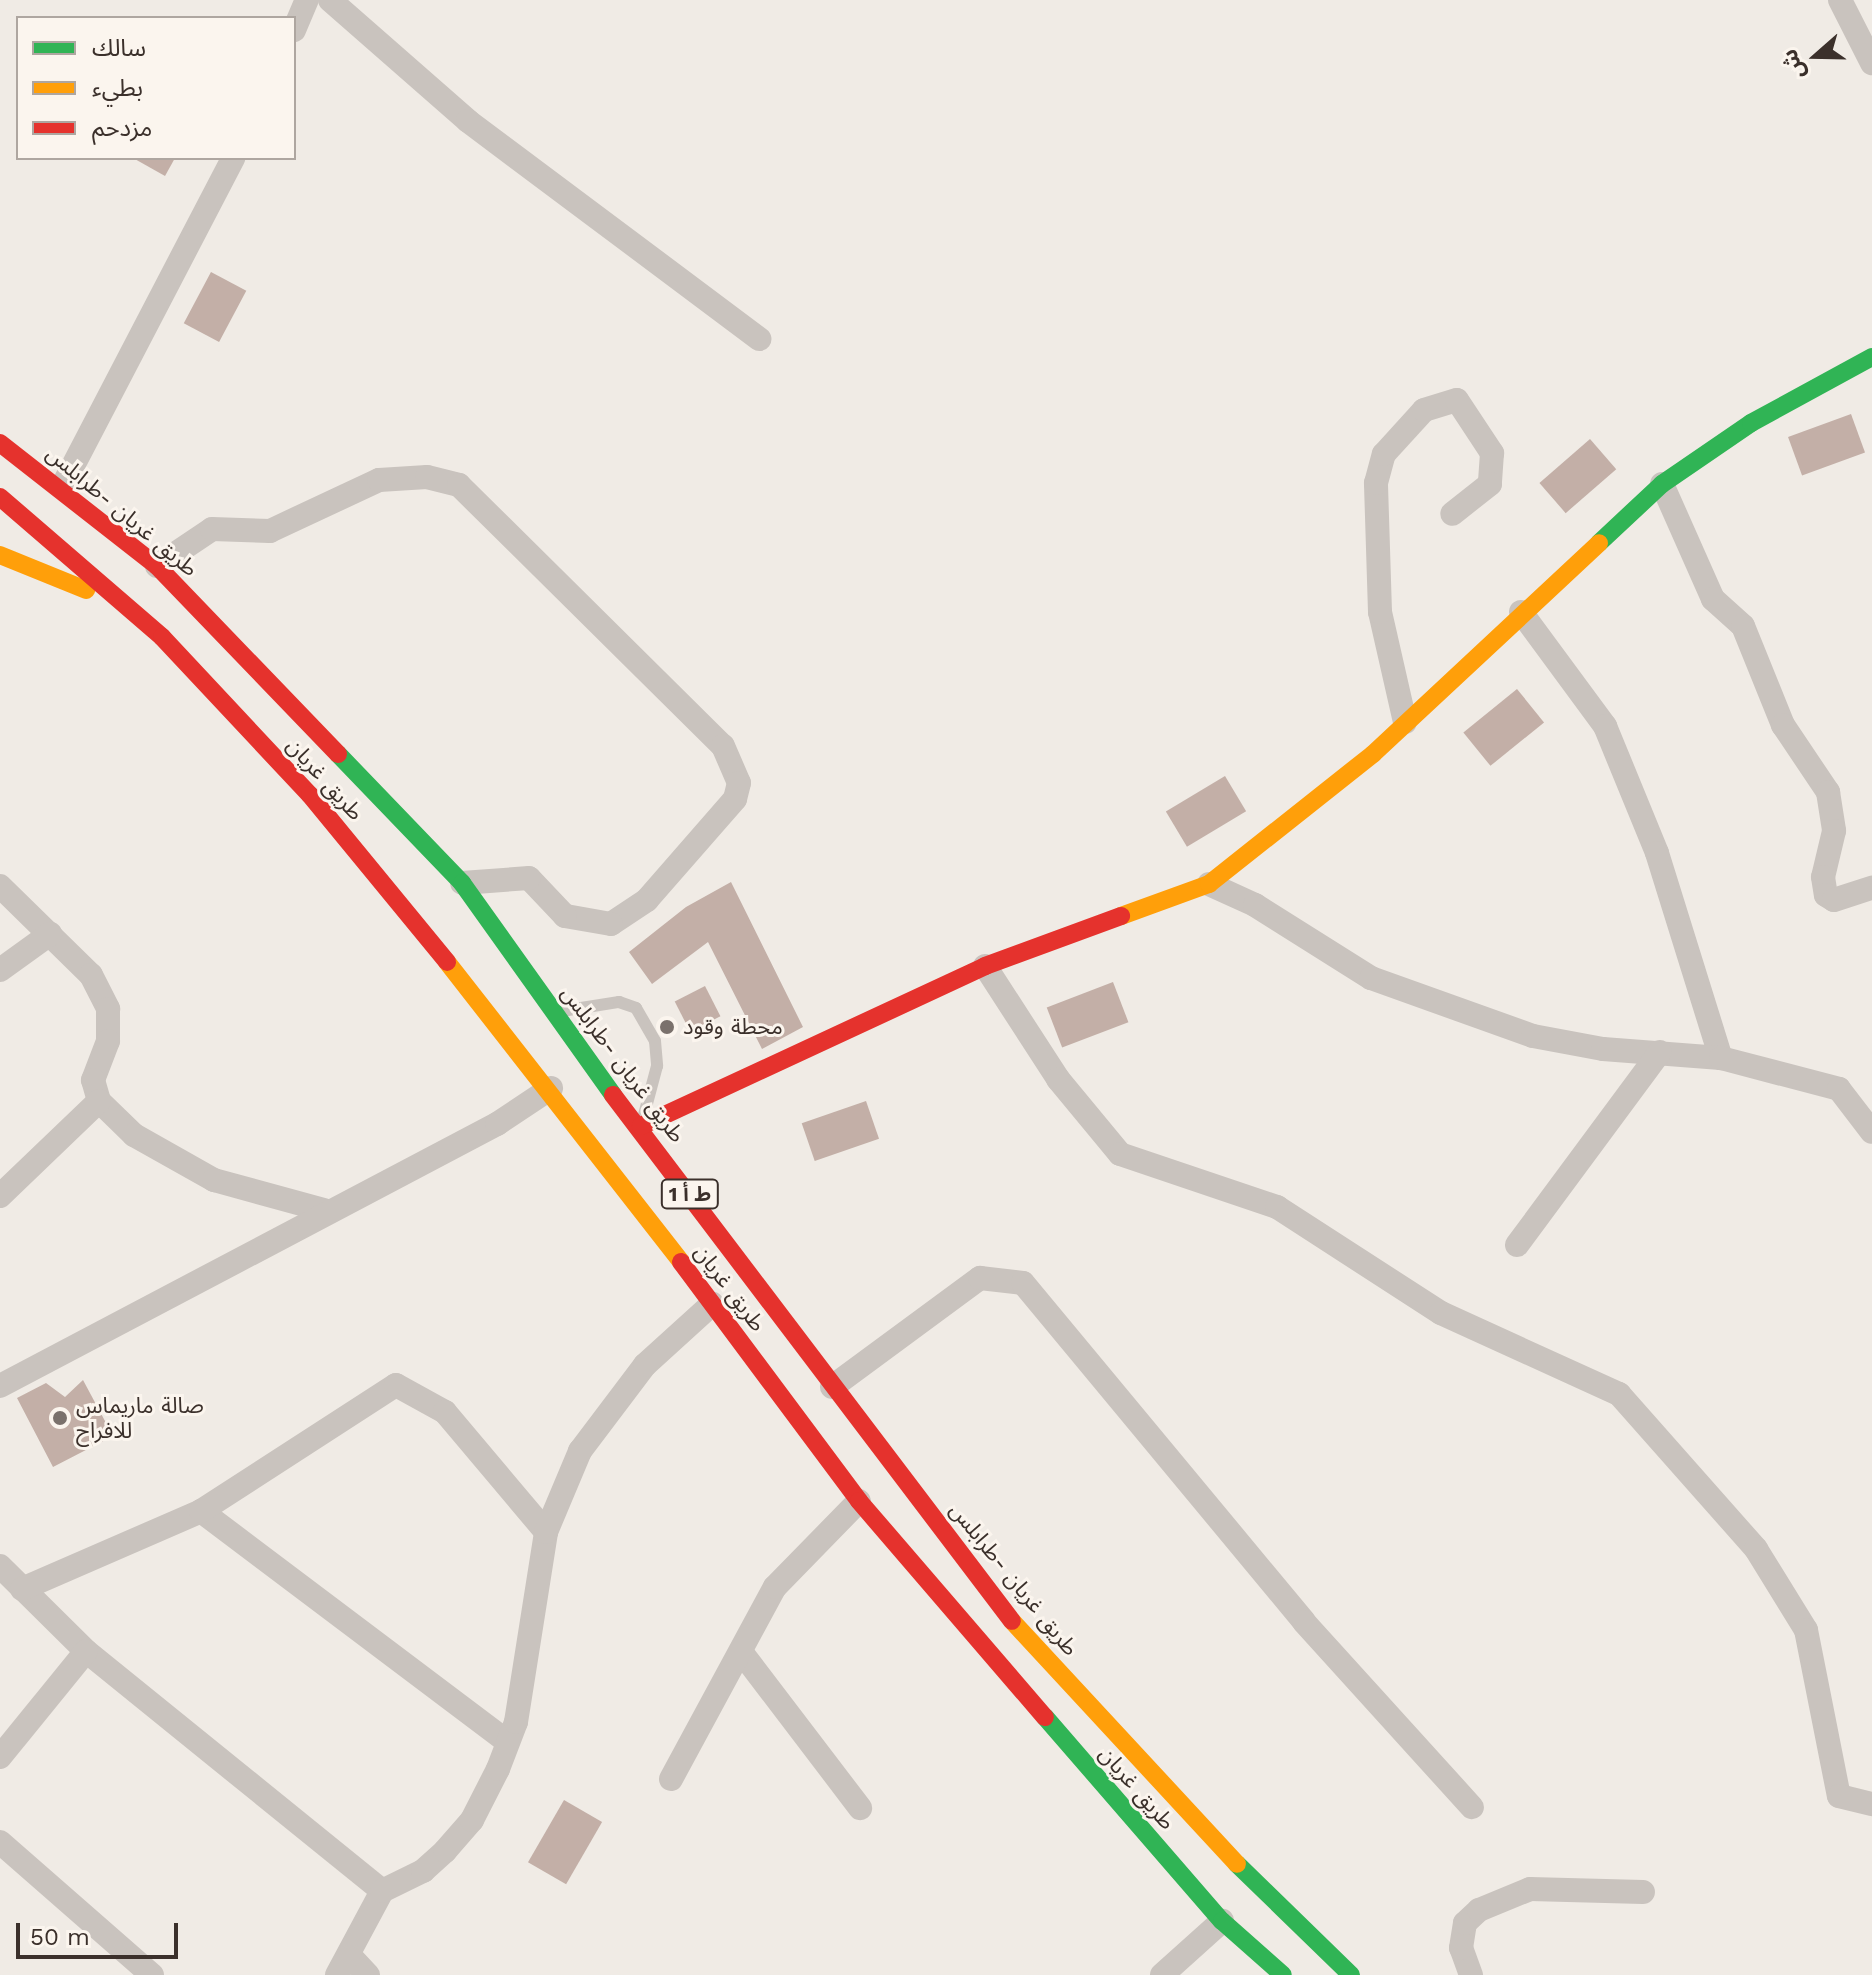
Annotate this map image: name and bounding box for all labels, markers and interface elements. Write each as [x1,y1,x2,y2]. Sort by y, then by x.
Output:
legend [16,16,296,160]
north arrow [1776,16,1856,96]
text: سالك [92,34,146,62]
text: ش [1776,46,1810,83]
text: بطيء [92,74,143,102]
text: مزدحم [92,114,152,142]
street label: طريق غريان -طرابلس [41,440,203,582]
street label: طريق غريان [281,732,369,826]
street label: طريق غريان -طرابلس [555,980,691,1148]
place label: محطة وقود [683,1014,783,1040]
marker: محطة وقود [658,1018,676,1036]
road number: ط أ 1 [660,1178,720,1210]
street label: طريق غريان [689,1239,771,1337]
place label: صالة ماريماس للافراح [76,1392,204,1444]
marker: صالة ماريماس للافراح [51,1409,69,1427]
street label: طريق غريان -طرابلس [944,1497,1084,1661]
street label: طريق غريان [1094,1741,1180,1835]
scale bar [20,1907,182,1957]
text: 50 m [30,1923,90,1951]

